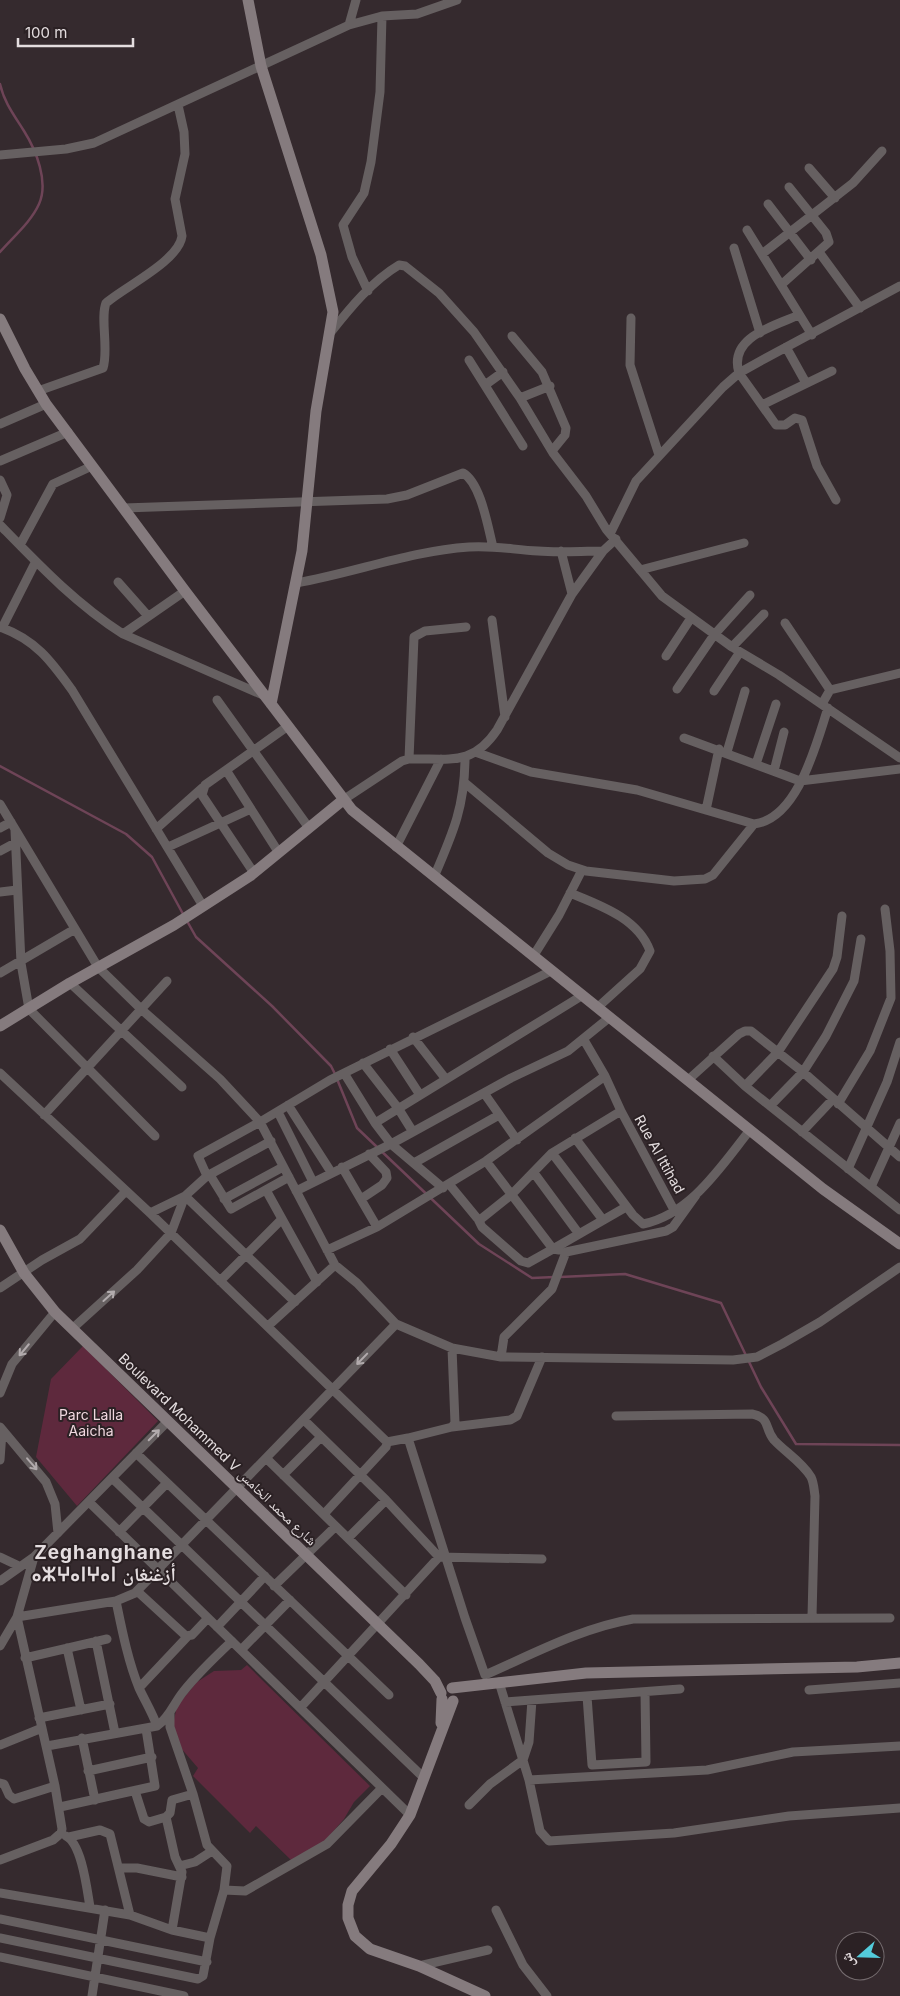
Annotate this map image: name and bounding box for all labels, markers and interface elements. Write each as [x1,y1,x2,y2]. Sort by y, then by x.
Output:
scale bar [18,15,132,47]
text: 100 m [25,23,67,42]
street label: Rue Al Ittihad [631,1112,689,1196]
one-way arrow [103,1290,116,1302]
one-way arrow [18,1343,29,1356]
street label: Boulevard Mohammed V شارع محمد الخامس [114,1350,321,1550]
one-way arrow [356,1353,368,1366]
park label: Parc Lalla Aaicha [59,1406,123,1439]
one-way arrow [148,1429,160,1441]
one-way arrow [26,1457,37,1470]
district label: Zeghanghane ⴰⵣⵖⴰⵏⵖⴰⵏ أزغنغان [32,1541,176,1586]
north arrow [835,1931,885,1981]
text: ش [837,1950,859,1971]

